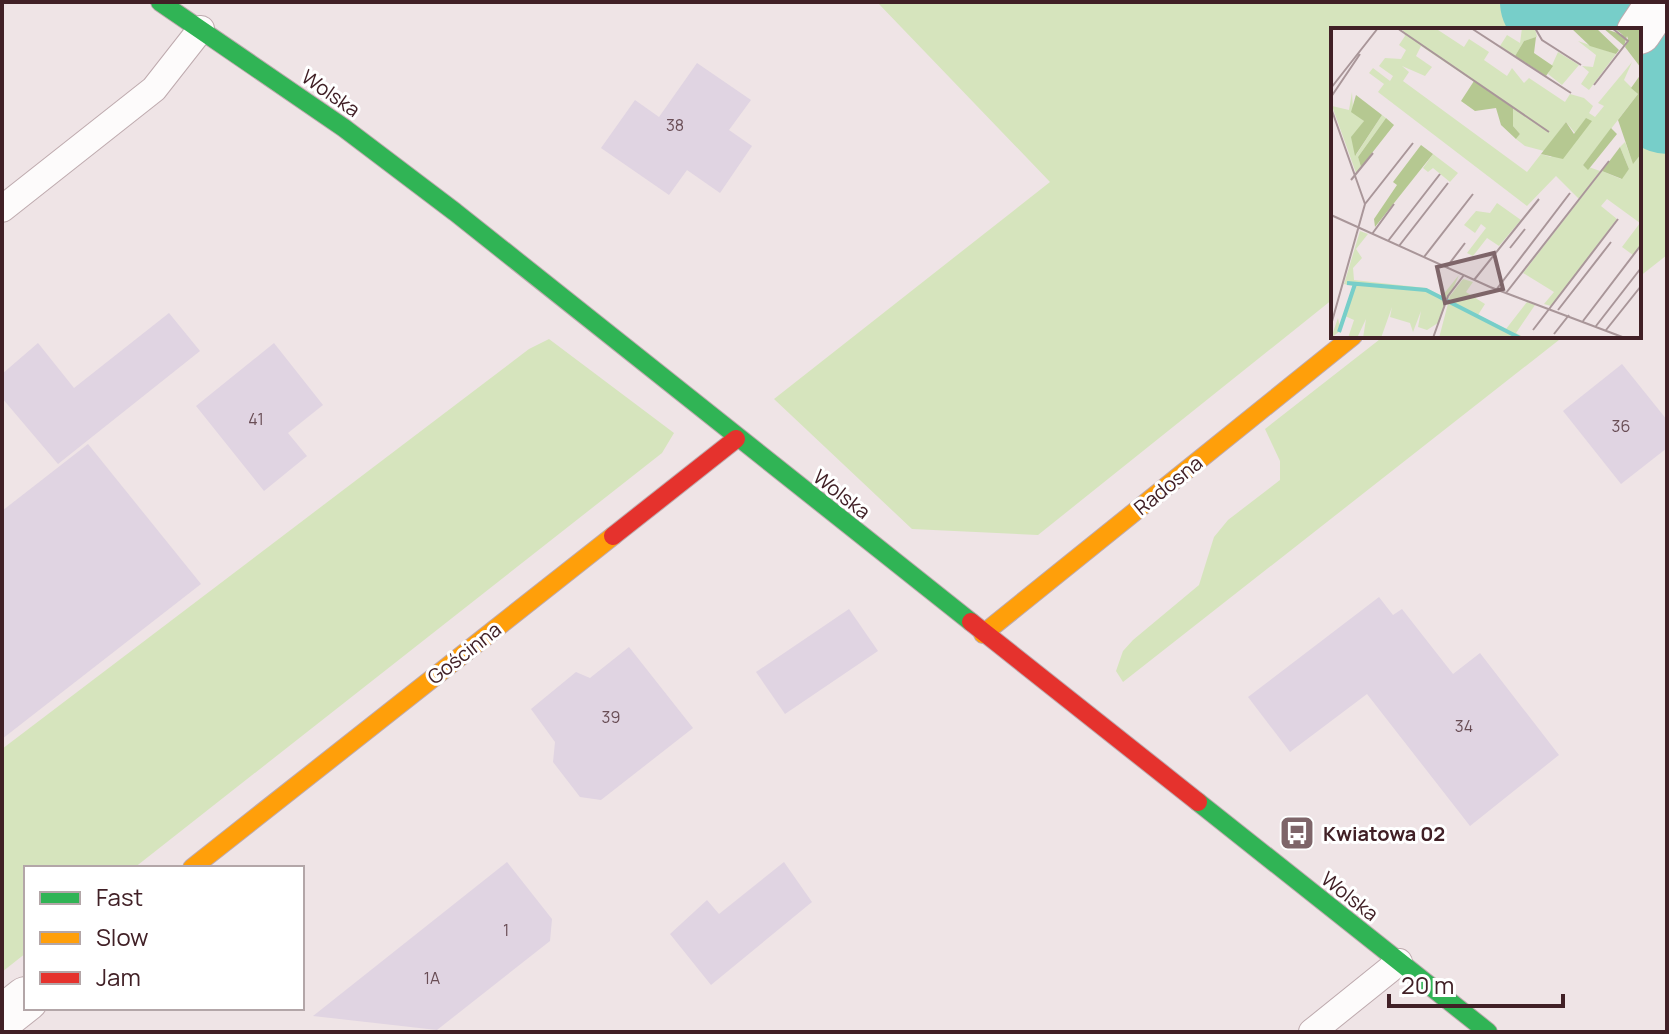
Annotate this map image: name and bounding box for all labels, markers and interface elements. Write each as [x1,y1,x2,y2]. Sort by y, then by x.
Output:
inset map [1331,28,1641,338]
street label: Wolska [296,63,366,123]
house number: 38 [666,114,684,136]
house number: 41 [248,408,264,430]
house number: 36 [1612,415,1630,437]
street label: Radosna [1128,449,1208,521]
street label: Wolska [808,463,876,525]
street label: Gościnna [422,616,506,690]
house number: 39 [602,706,620,728]
house number: 34 [1455,715,1473,737]
bus stop icon: Kwiatowa 02 [1278,814,1316,852]
place label: Kwiatowa 02 [1323,820,1445,847]
street label: Wolska [1316,865,1384,927]
legend [24,866,304,1010]
text: Fast [96,880,143,913]
house number: 1 [503,919,509,941]
text: Slow [96,920,149,953]
scale bar [1389,958,1563,1008]
text: Jam [96,960,141,993]
house number: 1A [424,967,440,989]
text: 20 m [1401,968,1454,1001]

